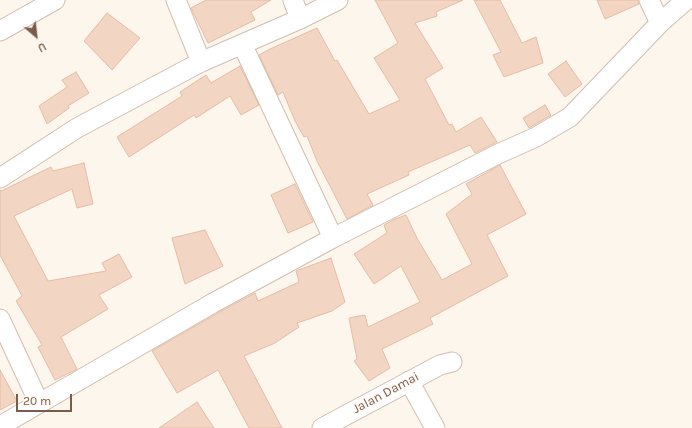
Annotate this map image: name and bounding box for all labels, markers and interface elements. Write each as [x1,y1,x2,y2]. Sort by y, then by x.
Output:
north arrow [16,16,56,56]
text: U [35,40,48,55]
street label: Jalan Damai [350,369,422,417]
scale bar [18,386,74,412]
text: 20 m [23,394,51,408]

